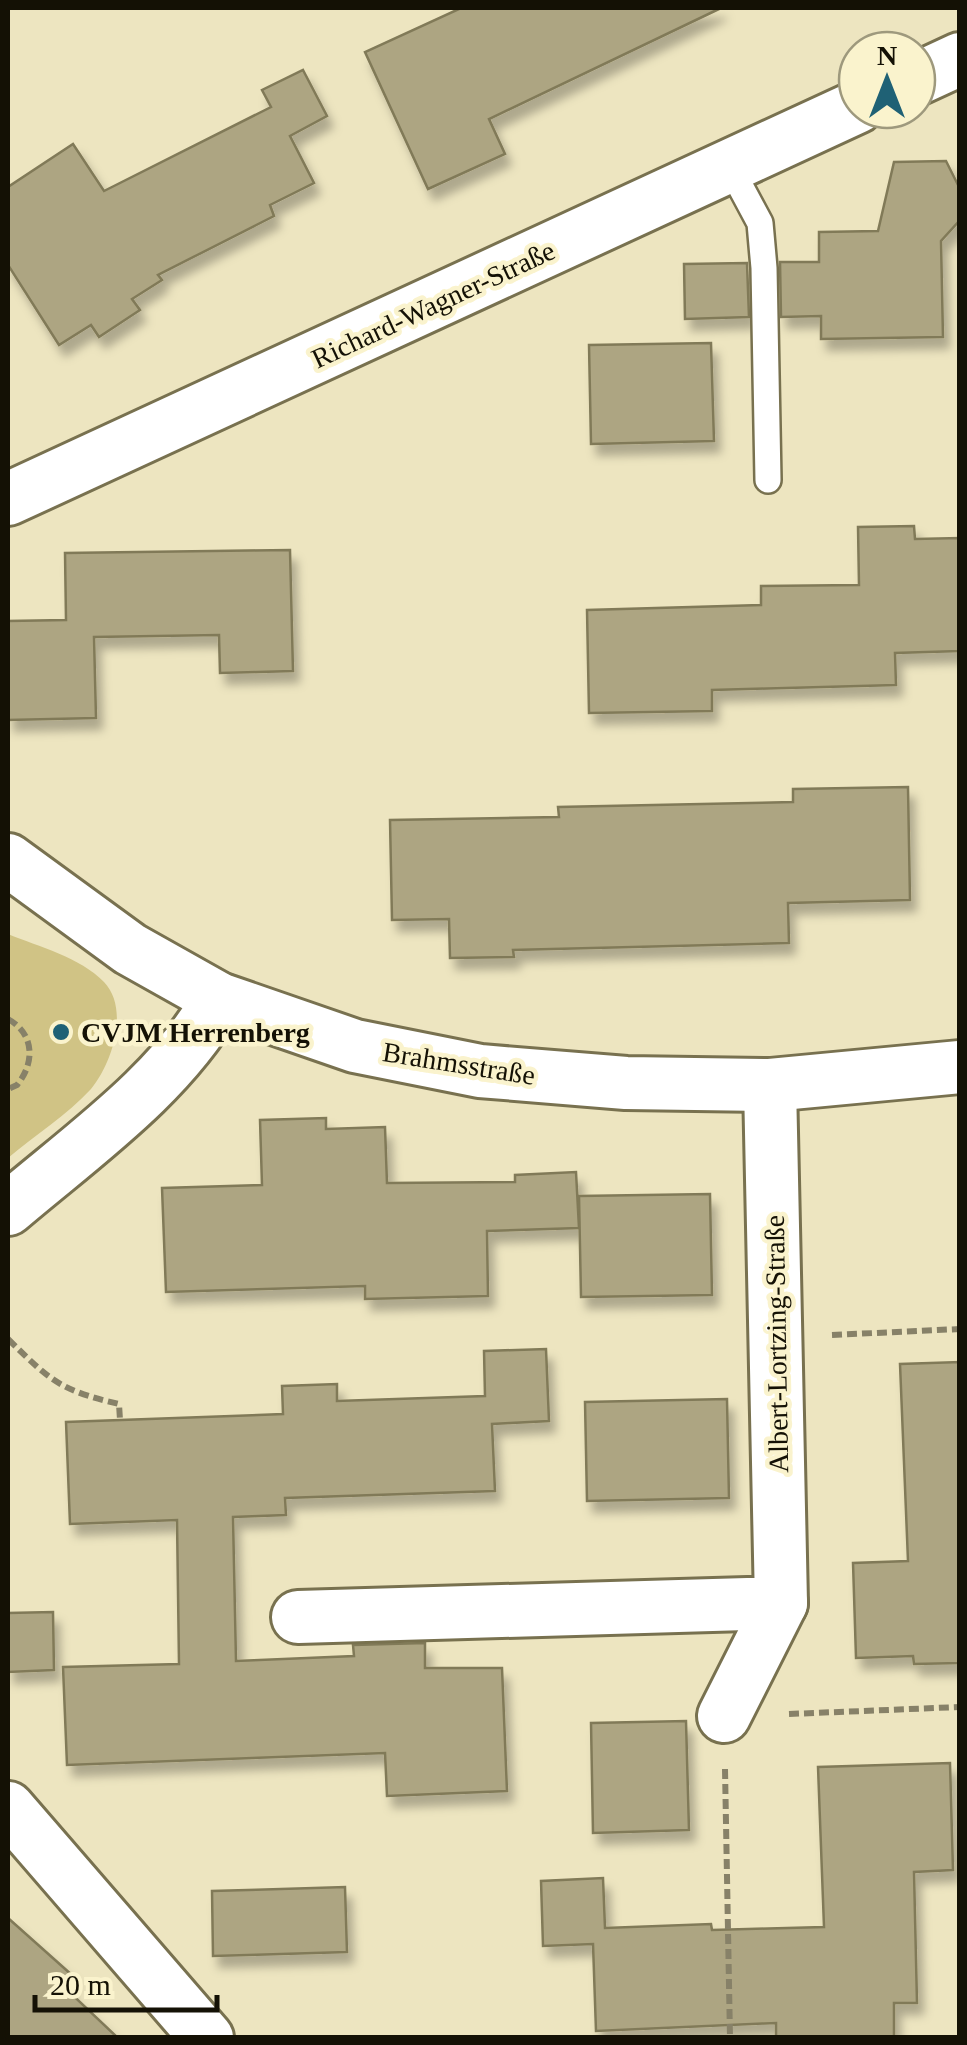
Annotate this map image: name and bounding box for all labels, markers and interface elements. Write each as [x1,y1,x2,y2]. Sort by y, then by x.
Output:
north arrow [837,30,937,130]
text: N [877,40,897,71]
street label: Richard-Wagner-Straße [307,234,560,374]
place label: CVJM Herrenberg [81,1017,310,1048]
marker: CVJM Herrenberg [50,1021,72,1043]
street label: Brahmsstraße [380,1036,537,1091]
street label: Albert-Lortzing-Straße [759,1215,794,1473]
scale bar [35,1950,218,2012]
text: 20 m [50,1968,111,2001]

